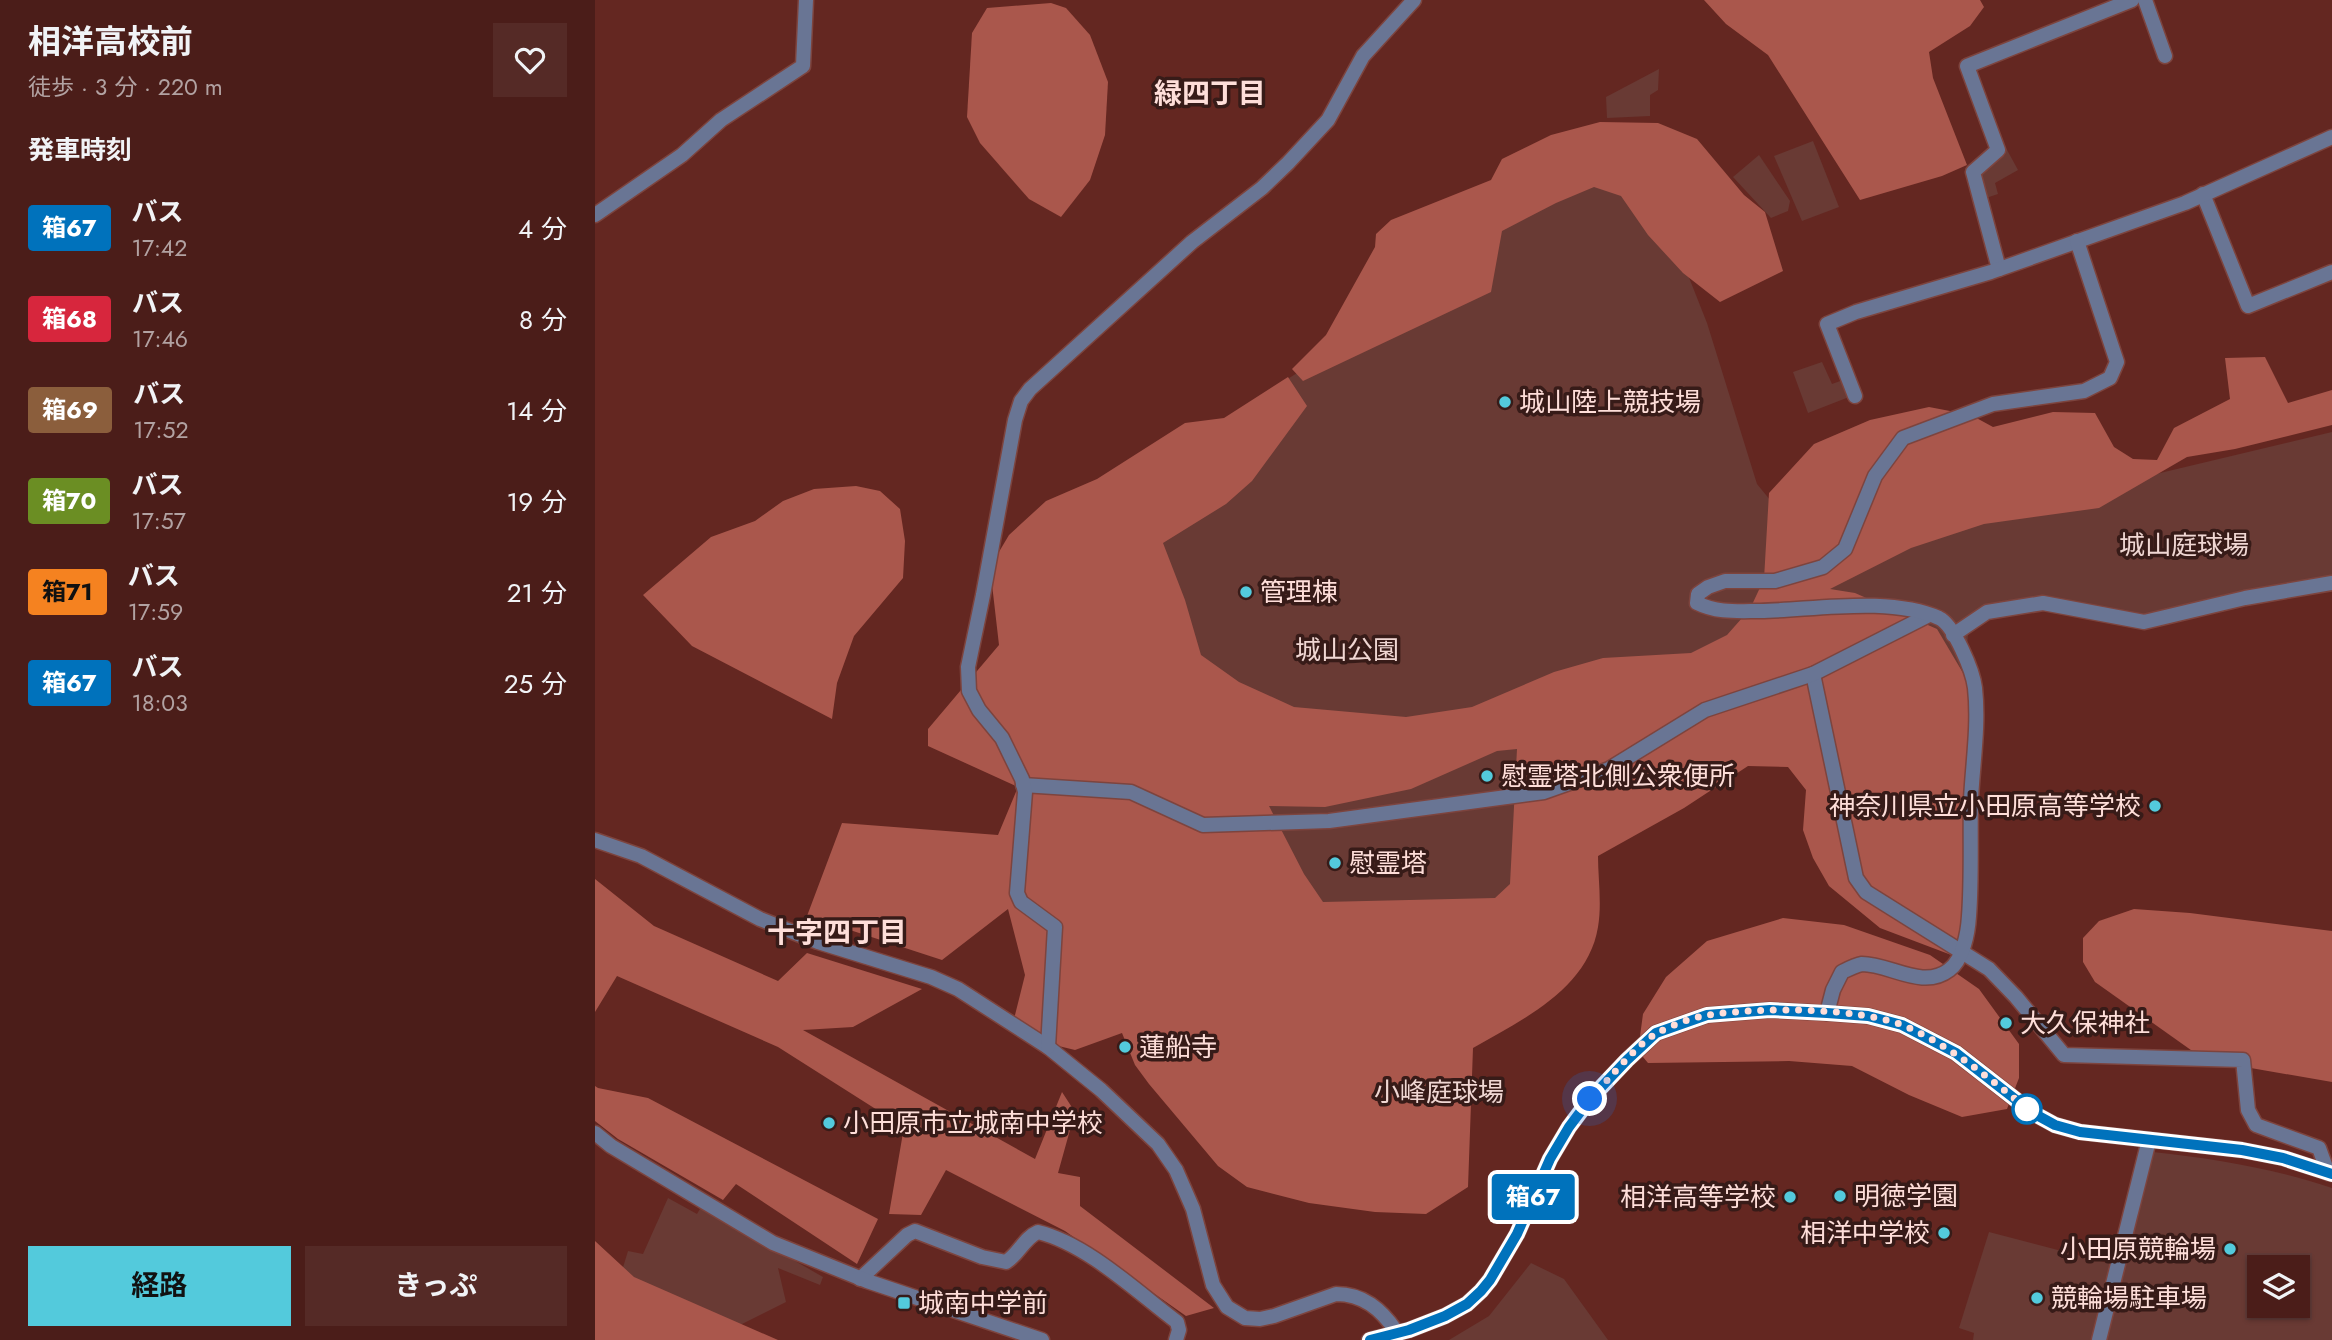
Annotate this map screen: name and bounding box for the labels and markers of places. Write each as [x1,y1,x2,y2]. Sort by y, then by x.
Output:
place label: 城山陸上競技場 [1519,383,1701,421]
marker: 城山陸上競技場 [1497,394,1513,410]
place label: 管理棟 [1260,573,1338,611]
marker: 管理棟 [1238,584,1254,600]
place label: 慰霊塔北側公衆便所 [1501,757,1735,795]
marker: 慰霊塔北側公衆便所 [1479,768,1495,784]
place label: 神奈川県立小田原高等学校 [1829,787,2141,825]
marker: 神奈川県立小田原高等学校 [2147,798,2163,814]
place label: 慰霊塔 [1349,844,1427,882]
marker: 慰霊塔 [1327,855,1343,871]
place label: 大久保神社 [2020,1004,2150,1042]
marker: 大久保神社 [1998,1015,2014,1031]
place label: 蓮船寺 [1139,1028,1217,1066]
marker: 蓮船寺 [1117,1039,1133,1055]
unlabelled marker [2012,1094,2042,1124]
place label: 小田原市立城南中学校 [843,1104,1103,1142]
marker: 小田原市立城南中学校 [821,1115,837,1131]
place label: 明徳学園 [1854,1177,1958,1215]
place label: 相洋高等学校 [1620,1178,1776,1216]
marker: 明徳学園 [1832,1188,1848,1204]
marker: 相洋高等学校 [1782,1189,1798,1205]
place label: 相洋中学校 [1800,1214,1930,1252]
marker: 相洋中学校 [1936,1225,1952,1241]
place label: 小田原競輪場 [2060,1230,2216,1268]
marker: 小田原競輪場 [2222,1241,2238,1257]
place label: 競輪場駐車場 [2051,1279,2207,1317]
place label: 城南中学前 [918,1284,1048,1322]
marker: 競輪場駐車場 [2029,1290,2045,1306]
marker: 城南中学前 [896,1295,912,1311]

